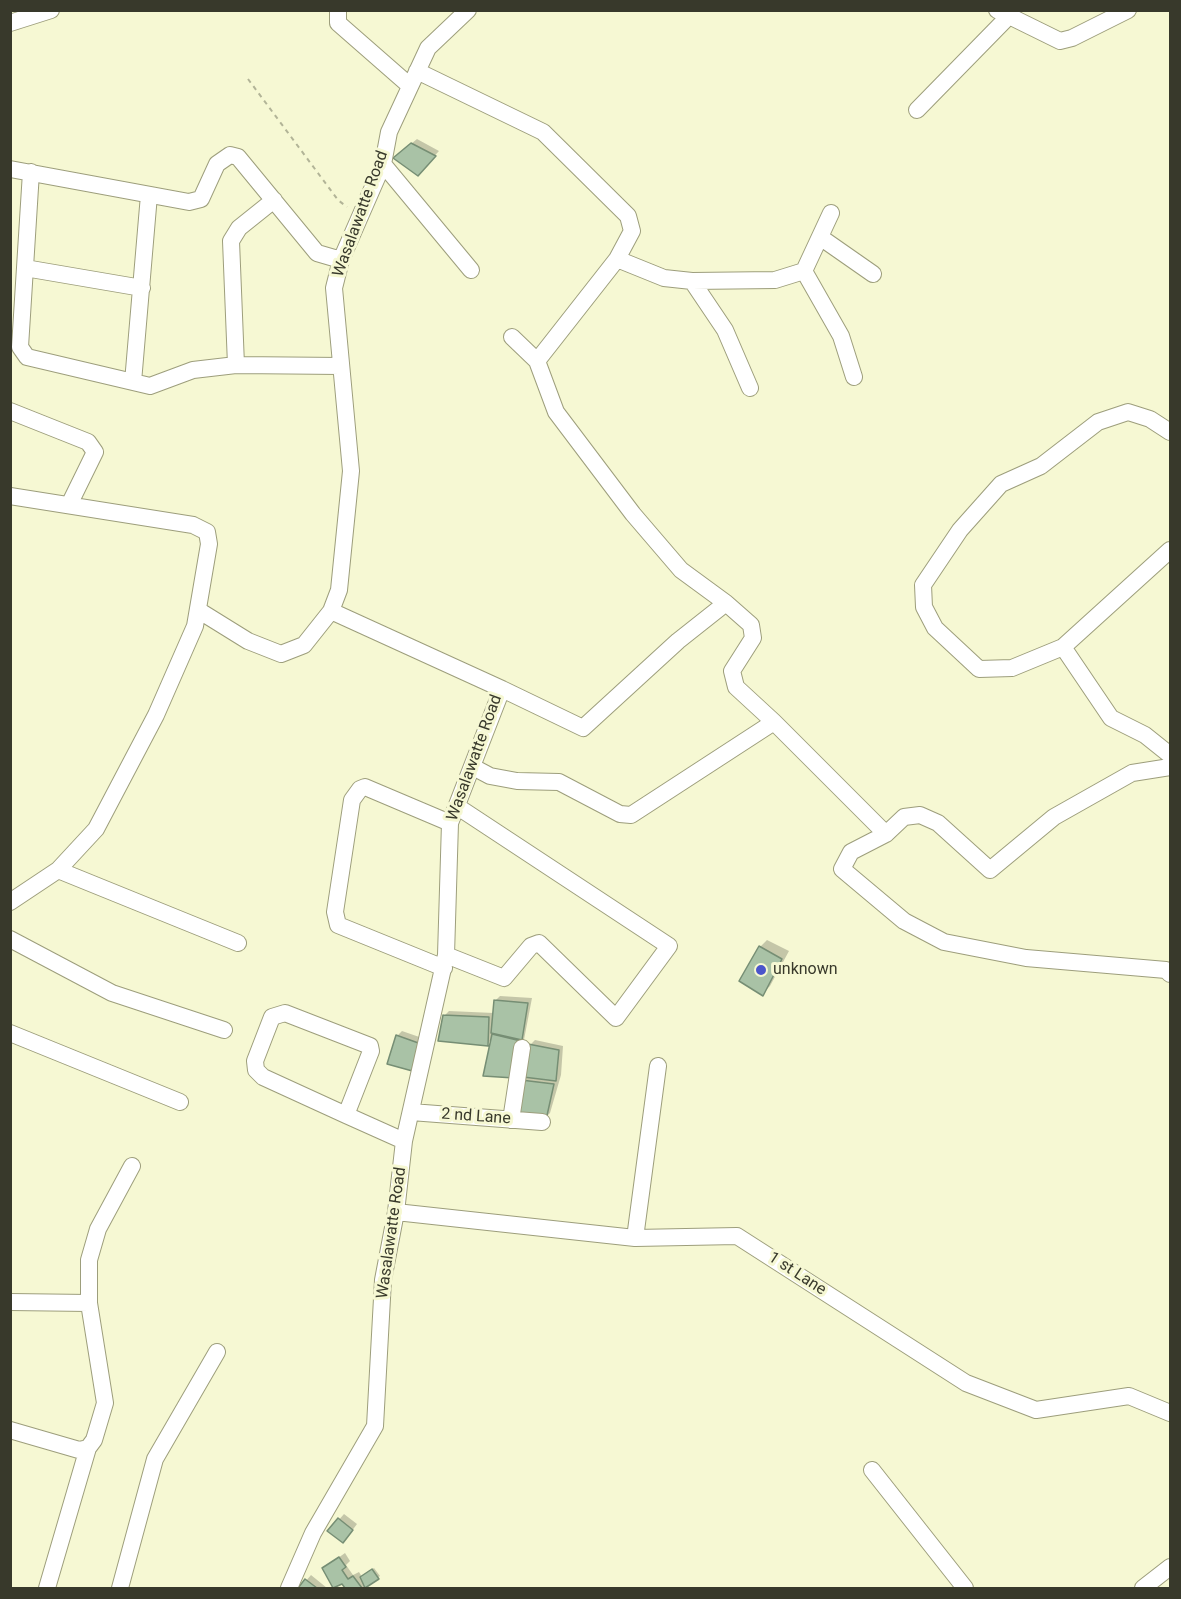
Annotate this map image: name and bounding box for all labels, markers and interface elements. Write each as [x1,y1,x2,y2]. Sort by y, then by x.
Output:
street label: Wasalawatte Road [329,148,393,280]
street label: Wasalawatte Road [443,692,507,824]
place label: unknown [773,960,838,980]
marker: unknown [754,963,768,977]
street label: 2 nd Lane [441,1105,511,1129]
street label: Wasalawatte Road [373,1166,411,1300]
street label: 1 st Lane [764,1248,830,1300]

